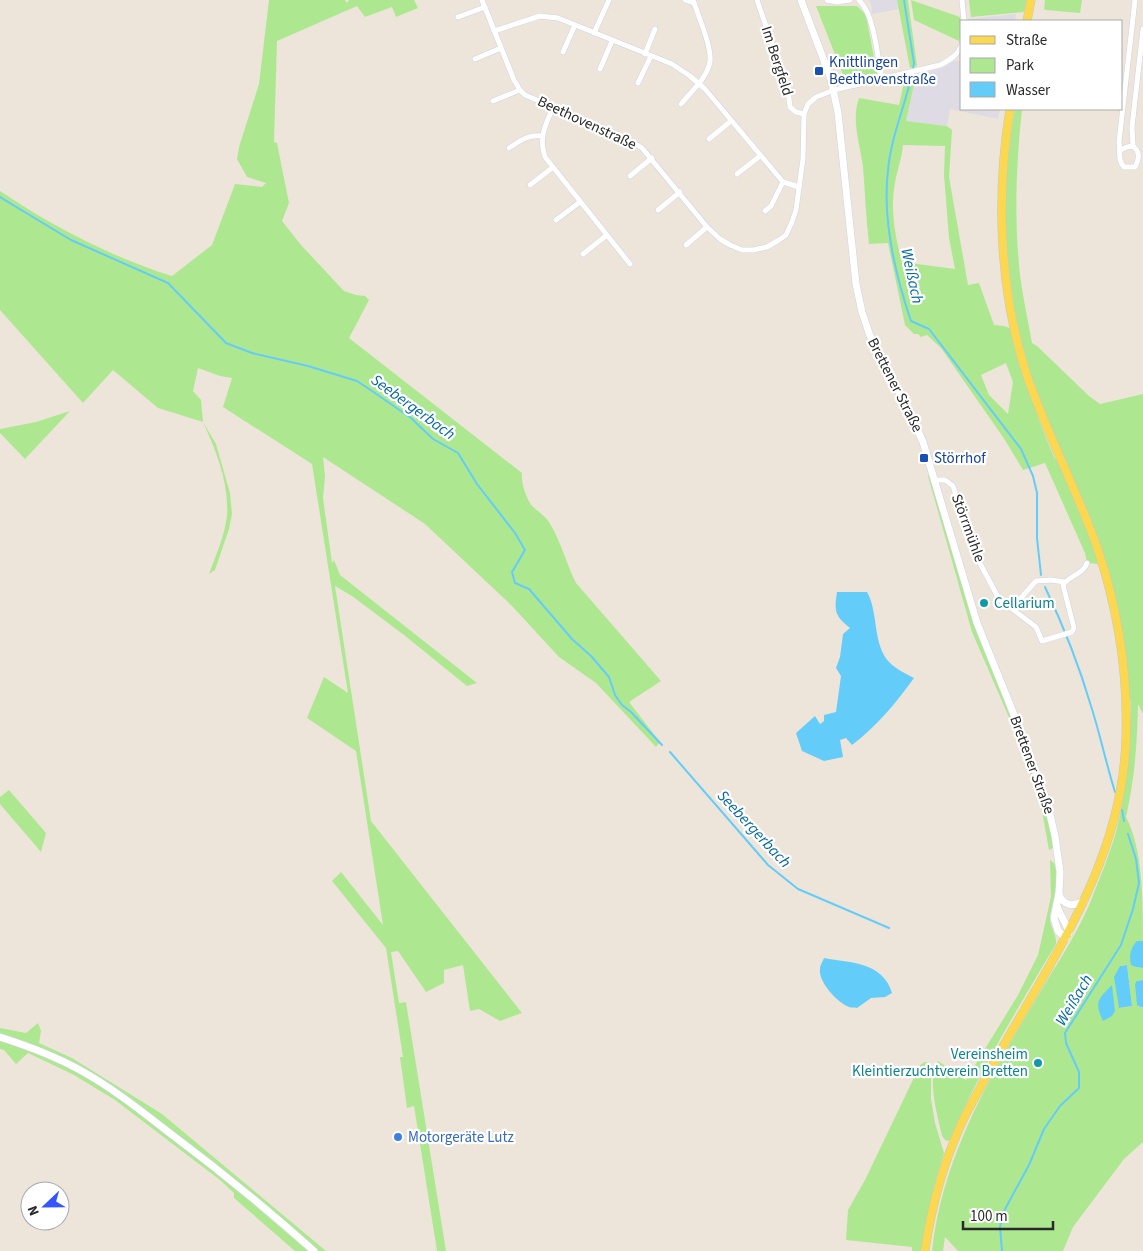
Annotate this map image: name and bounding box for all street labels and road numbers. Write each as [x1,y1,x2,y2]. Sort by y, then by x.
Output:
street label: Im Bergfeld [756,23,798,99]
street label: Beethovenstraße [534,91,640,155]
street label: Brettener Straße [862,334,928,436]
street label: Störrmühle [946,491,990,565]
street label: Brettener Straße [1004,713,1060,817]

